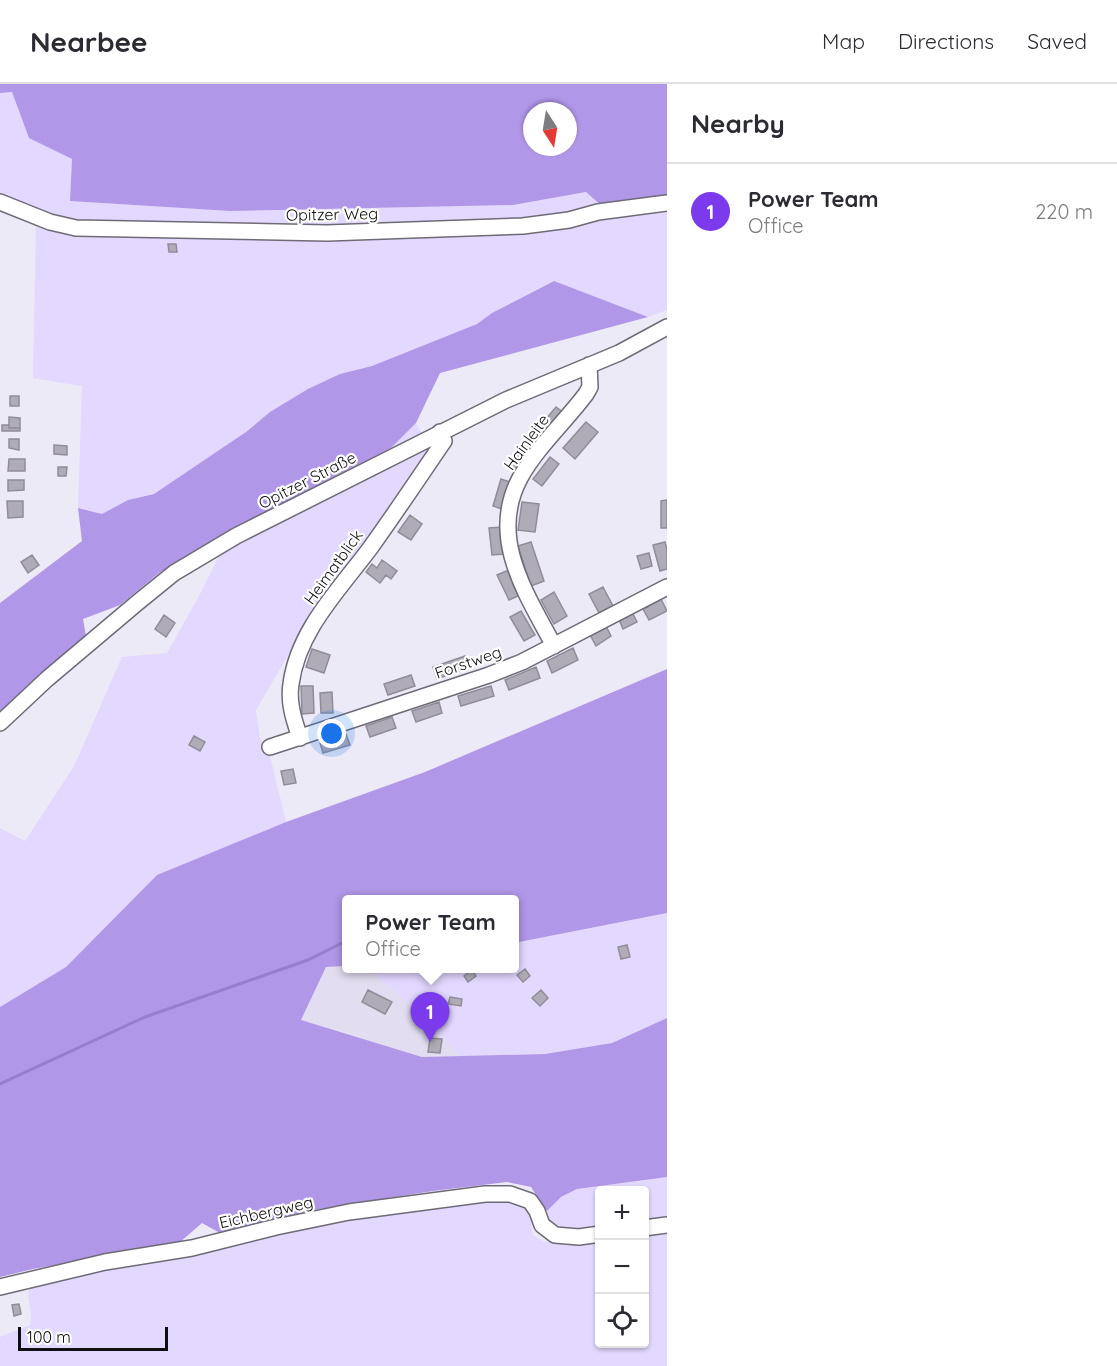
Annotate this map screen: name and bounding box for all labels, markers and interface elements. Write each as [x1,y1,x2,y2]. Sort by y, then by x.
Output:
text: Nearbee [30,24,148,59]
text: Map [822,28,865,54]
text: Directions [898,28,994,54]
text: Saved [1027,28,1087,54]
north arrow [523,102,577,156]
text: Nearby [691,107,785,140]
text: Power Team [748,185,879,213]
text: 1 [707,199,714,224]
text: 220 m [1035,199,1093,224]
street label: Opitzer Weg [286,203,378,225]
text: Office [748,213,804,238]
street label: Hainleite [499,410,553,474]
street label: Opitzer Straße [255,447,359,513]
street label: Heimatblick [299,526,367,608]
street label: Forstweg [432,641,504,683]
your location [317,719,346,748]
popup [342,895,519,973]
text: Power Team [365,908,496,936]
text: Office [365,936,421,961]
pin: 1 [410,992,450,1042]
map controls [595,1186,649,1348]
button: + [595,1186,649,1240]
street label: Eichbergweg [217,1192,315,1232]
button: − [595,1240,649,1294]
button: locate [595,1294,649,1348]
scale bar [18,1324,168,1352]
text: 100 m [27,1327,71,1347]

